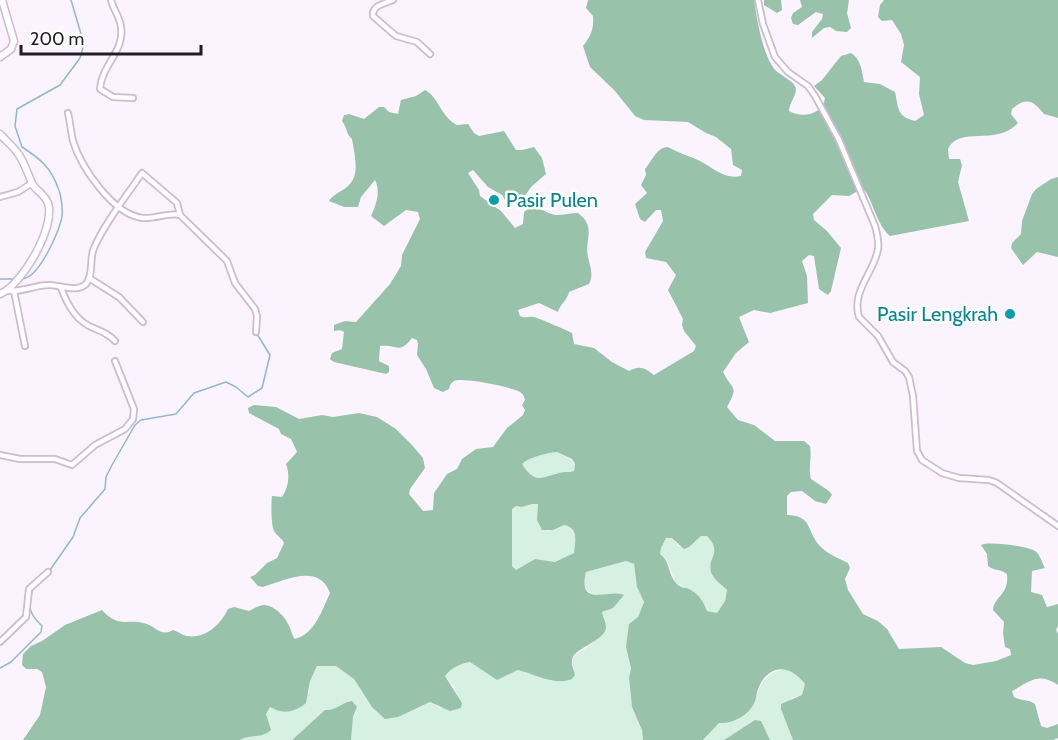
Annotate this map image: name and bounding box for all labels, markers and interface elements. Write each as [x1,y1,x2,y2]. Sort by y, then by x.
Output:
scale bar [21,18,201,56]
text: 200 m [30,28,84,50]
place label: Pasir Pulen [506,188,598,212]
marker: Pasir Pulen [487,193,501,207]
place label: Pasir Lengkrah [877,302,998,326]
marker: Pasir Lengkrah [1003,307,1017,321]

